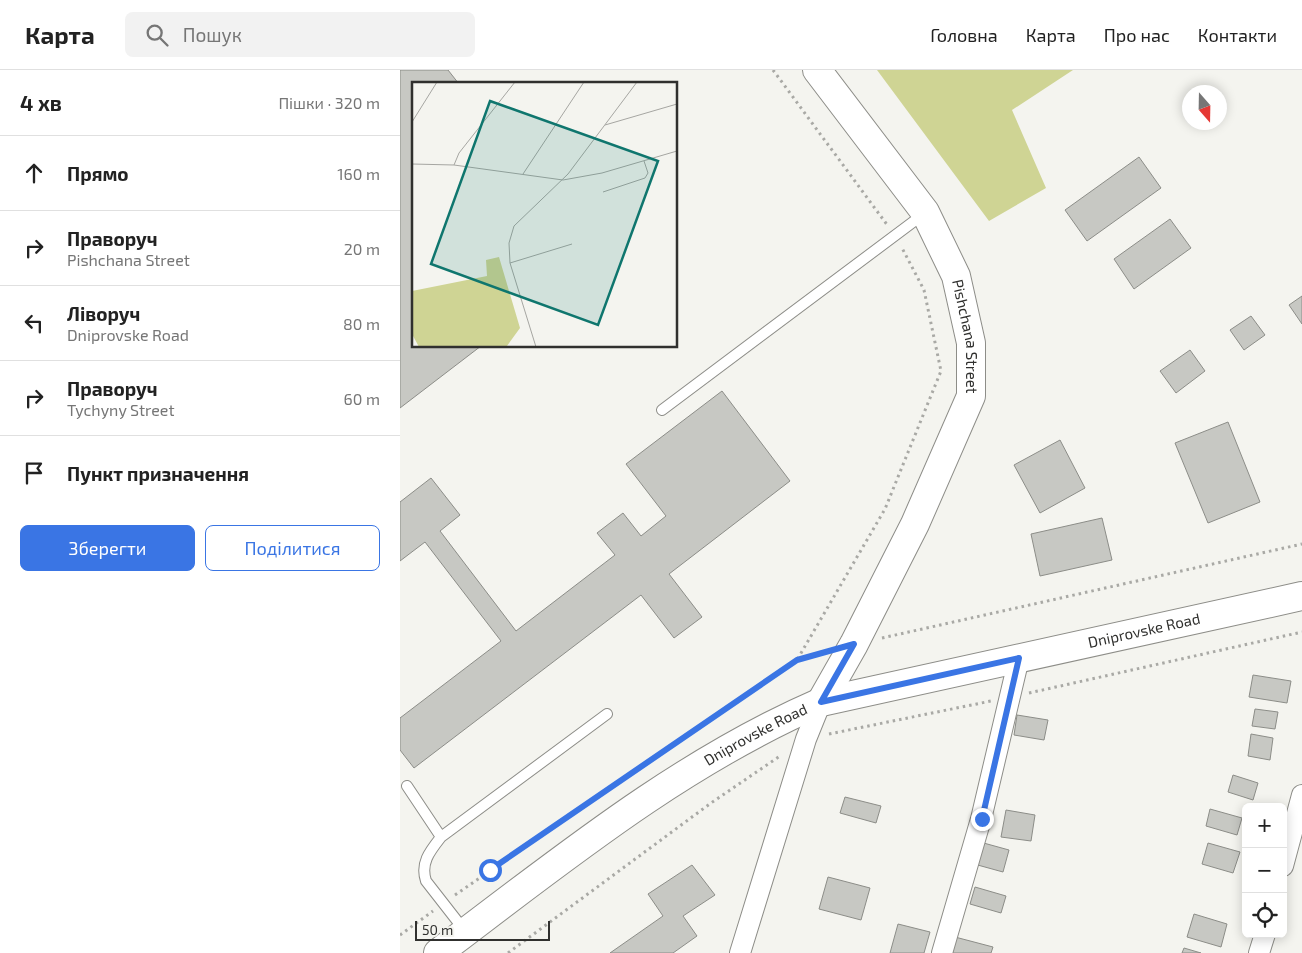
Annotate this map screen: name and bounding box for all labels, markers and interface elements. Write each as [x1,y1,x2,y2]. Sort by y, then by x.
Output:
search box [125,12,475,57]
text: Карта [25,20,95,49]
icon: search [143,21,171,49]
text: Пошук [183,23,242,46]
text: Головна [930,24,998,46]
text: Карта [1026,24,1076,46]
text: Про нас [1104,24,1170,46]
text: Контакти [1198,24,1277,46]
inset map [412,82,678,348]
north arrow [1182,85,1227,130]
text: 4 хв [20,90,62,115]
text: Пішки · 320 m [278,93,380,112]
icon: ahead [20,159,48,187]
text: Прямо [67,162,129,185]
text: 160 m [337,164,380,183]
text: Праворуч [67,227,158,250]
icon: right [20,234,48,262]
text: 20 m [344,239,380,258]
text: Pishchana Street [67,250,190,269]
street label: Pishchana Street [949,278,981,394]
text: Ліворуч [67,302,140,325]
icon: left [20,309,48,337]
text: 80 m [343,314,380,333]
text: Dniprovske Road [67,325,189,344]
text: Праворуч [67,377,158,400]
icon: right [20,384,48,412]
text: 60 m [344,389,380,408]
text: Tychyny Street [67,400,175,419]
icon: arrive [20,459,48,487]
text: Пункт призначення [67,462,249,485]
button: Зберегти [20,525,195,571]
button: Поділитися [205,525,380,571]
street label: Dniprovske Road [1086,609,1202,651]
street label: Dniprovske Road [700,699,810,769]
map controls [1242,803,1287,938]
button: + [1242,803,1287,848]
route end [971,808,994,831]
button: − [1242,848,1287,893]
route start [479,859,502,882]
button: locate [1242,893,1287,938]
scale bar [415,918,550,941]
text: 50 m [422,921,453,938]

